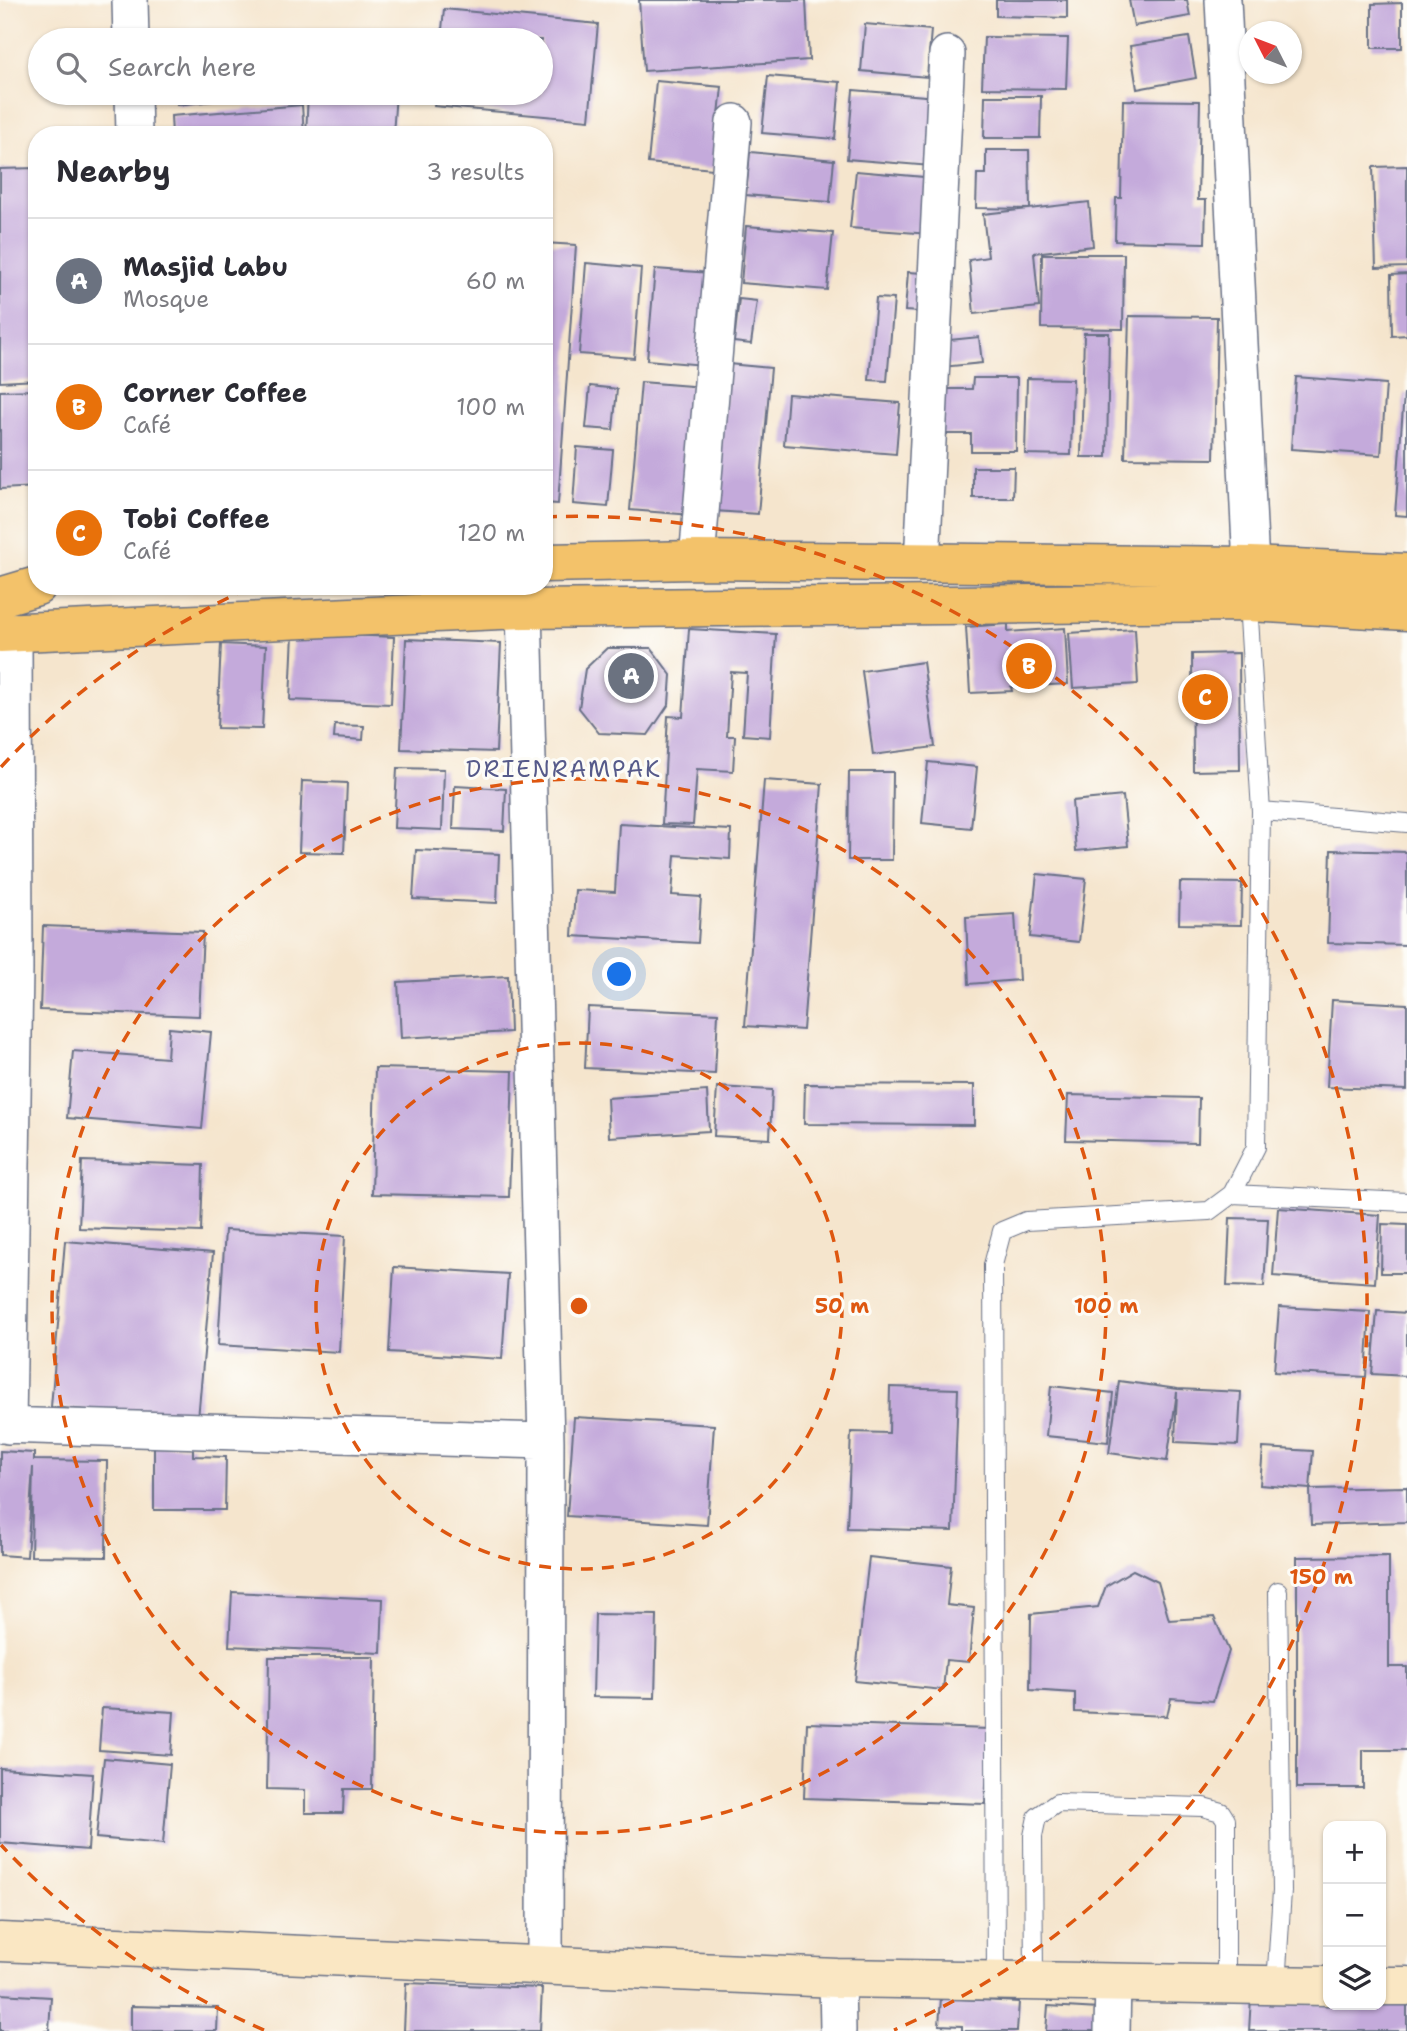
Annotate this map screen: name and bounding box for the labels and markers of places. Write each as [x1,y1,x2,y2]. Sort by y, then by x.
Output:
pin: B [1006,640,1052,692]
pin: A [608,650,654,702]
pin: C [1182,671,1228,723]
centre of rings [567,1294,591,1318]

